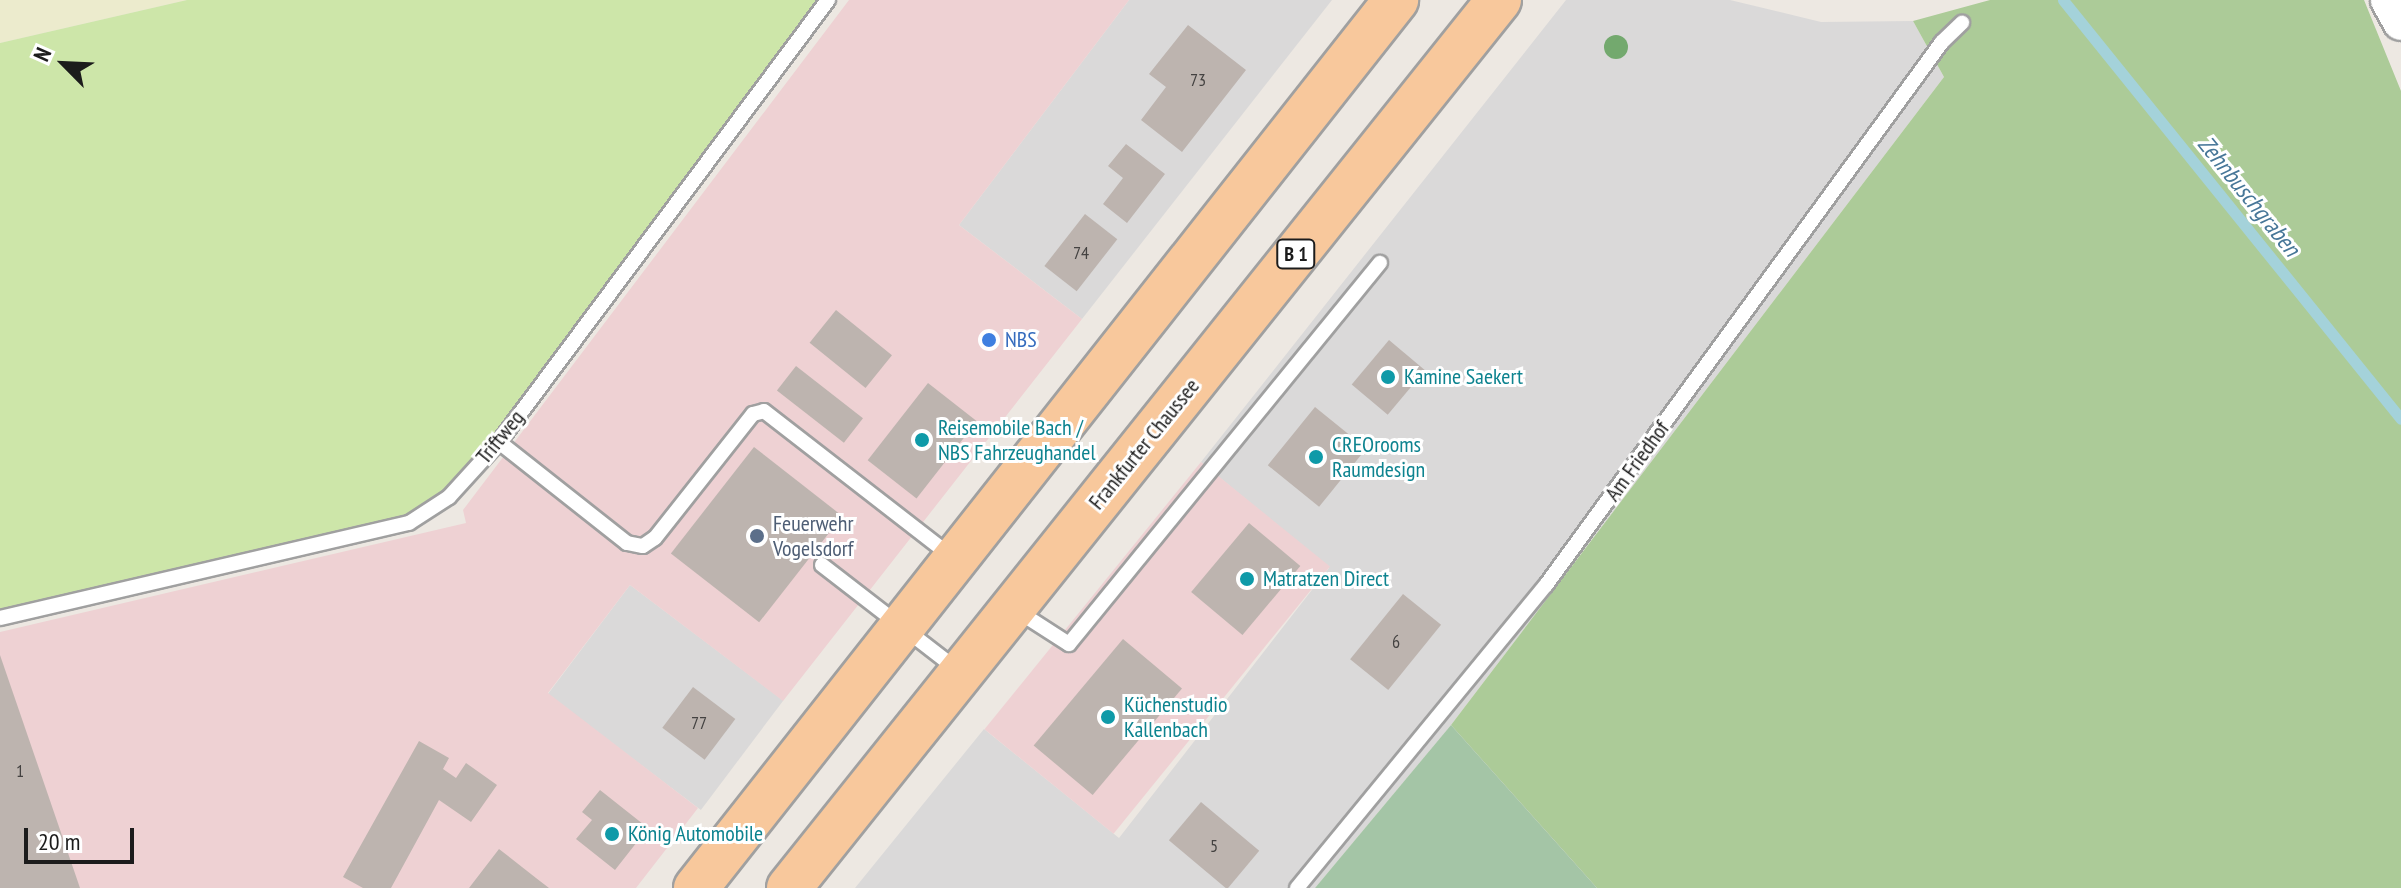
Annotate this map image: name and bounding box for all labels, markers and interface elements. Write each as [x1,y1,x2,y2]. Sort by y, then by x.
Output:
north arrow [24,24,104,104]
text: N [27,43,57,65]
house number: 73 [1190,69,1206,91]
water label: Zehnbuschgraben [2192,130,2306,262]
road number: B 1 [1276,238,1316,270]
house number: 74 [1073,242,1089,264]
place label: NBS [1005,327,1037,353]
marker: NBS [980,331,998,349]
place label: Kamine Saekert [1404,364,1523,390]
marker: Kamine Saekert [1379,368,1397,386]
street label: Frankfurter Chaussee [1083,373,1205,515]
street label: Triftweg [470,405,530,469]
place label: Reisemobile Bach / NBS Fahrzeughandel [938,414,1096,466]
street label: Am Friedhof [1599,416,1675,506]
marker: Reisemobile Bach / NBS Fahrzeughandel [913,431,931,449]
place label: CREOrooms Raumdesign [1332,431,1425,482]
marker: CREOrooms Raumdesign [1307,448,1325,466]
place label: Feuerwehr Vogelsdorf [773,510,853,562]
marker: Feuerwehr Vogelsdorf [748,527,766,545]
place label: Matratzen Direct [1263,566,1389,592]
marker: Matratzen Direct [1238,570,1256,588]
house number: 6 [1392,631,1400,653]
place label: Küchenstudio Kallenbach [1124,691,1227,742]
marker: Küchenstudio Kallenbach [1099,708,1117,726]
house number: 77 [691,712,707,734]
house number: 1 [16,760,24,782]
scale bar [28,812,138,862]
place label: König Automobile [628,821,764,847]
marker: König Automobile [603,825,621,843]
text: 20 m [38,826,80,857]
house number: 5 [1210,835,1218,857]

